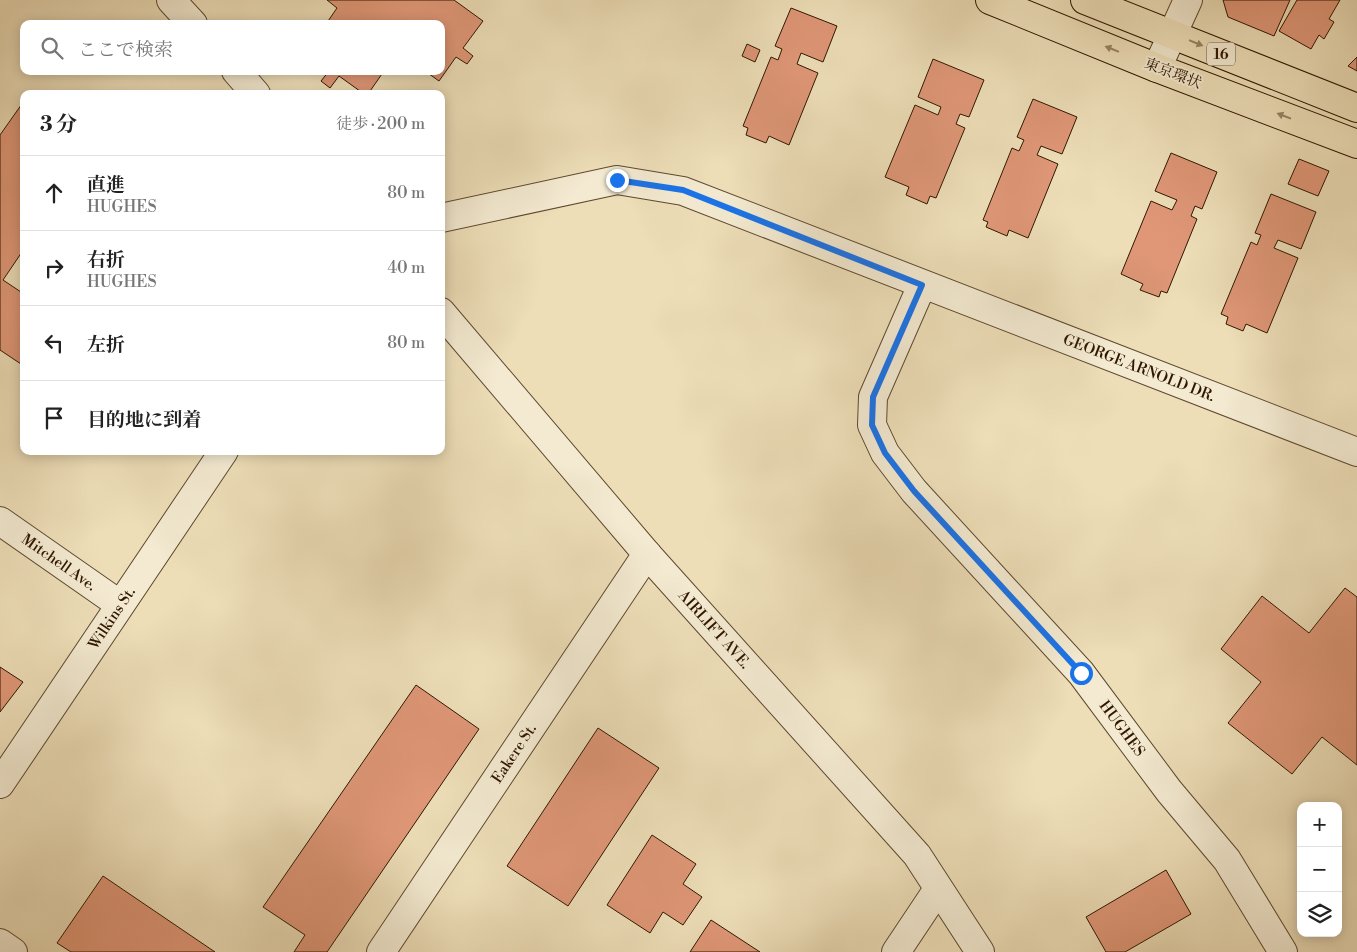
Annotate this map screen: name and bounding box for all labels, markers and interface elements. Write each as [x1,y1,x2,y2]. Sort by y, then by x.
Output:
search box [20,20,445,75]
icon: search [38,34,66,62]
text: ここで検索 [78,38,173,62]
one-way arrow [1189,40,1203,48]
road number: 16 [1207,42,1235,66]
one-way arrow [1105,45,1119,53]
street label: 東京環状 [1141,54,1204,93]
one-way arrow [1277,111,1291,119]
text: 3 分 [40,112,77,138]
text: 徒歩 · 200 m [336,114,425,134]
route end [606,169,629,192]
text: 直進 [87,173,125,197]
icon: ahead [40,179,68,207]
text: 80 m [387,183,425,203]
text: HUGHES [87,197,157,217]
text: 右折 [87,248,125,272]
icon: right [40,254,68,282]
text: 40 m [388,258,425,278]
text: HUGHES [87,272,157,292]
icon: left [40,329,68,357]
street label: GEORGE ARNOLD DR. [1060,330,1217,406]
text: 左折 [87,333,125,357]
text: 80 m [387,333,425,353]
icon: arrive [40,404,68,432]
text: 目的地に到着 [87,408,201,432]
street label: Mitchell Ave. [18,530,100,595]
street label: Wilkins St. [84,583,140,654]
street label: AIRLIFT AVE. [673,586,754,673]
route start [1070,662,1093,685]
street label: HUGHES [1095,697,1149,760]
street label: Eakere St. [488,720,541,787]
map controls [1297,802,1342,937]
button: + [1297,802,1342,847]
button: − [1297,847,1342,892]
button: layers [1297,892,1342,937]

